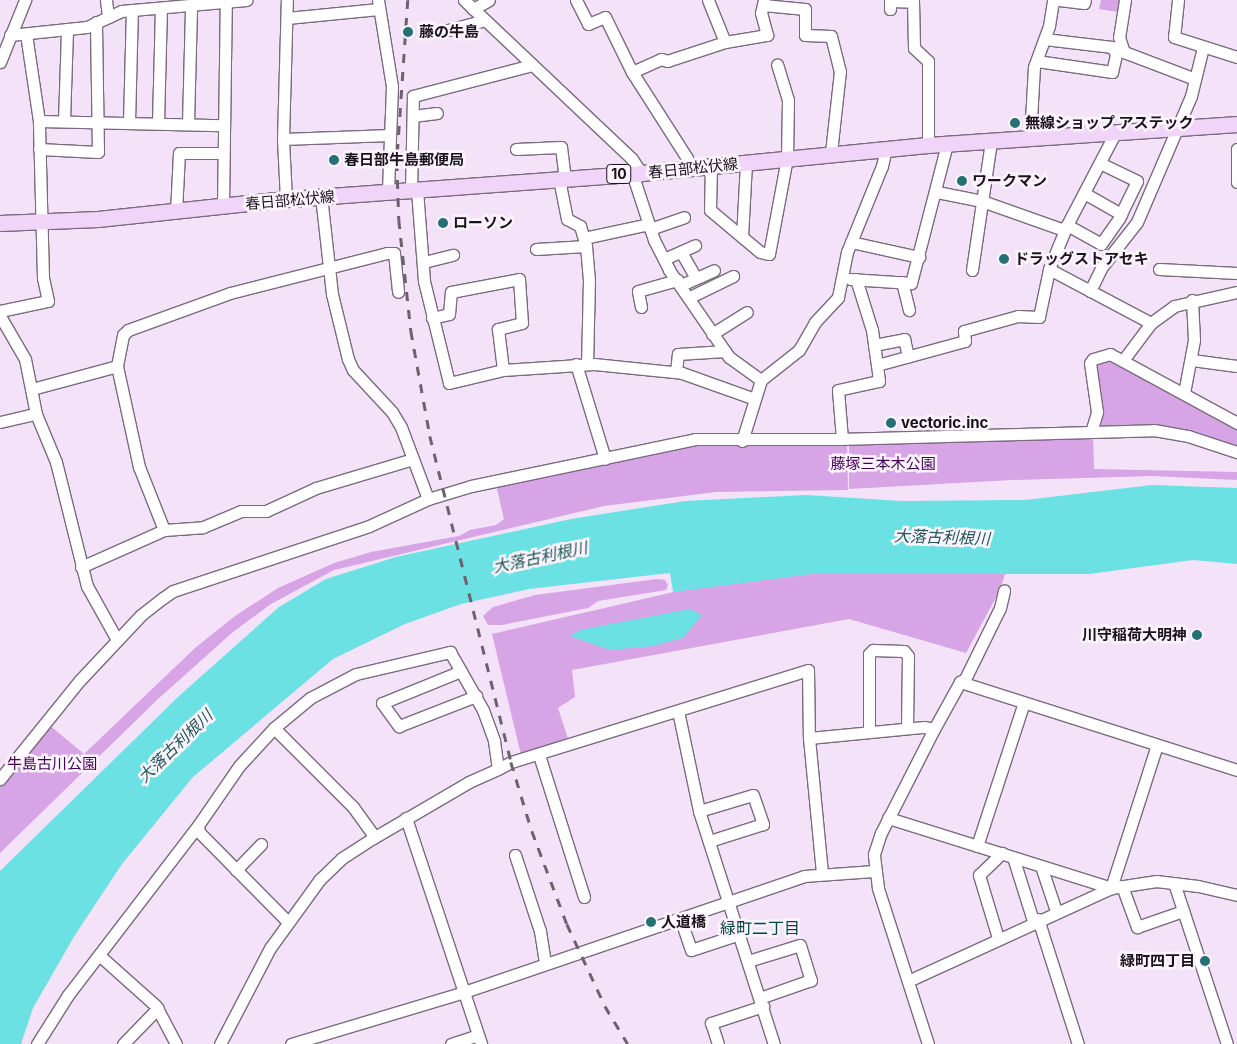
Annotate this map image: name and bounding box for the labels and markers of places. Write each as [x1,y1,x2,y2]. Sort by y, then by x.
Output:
place label: 藤の牛島 [419,23,479,41]
marker: 藤の牛島 [401,25,415,39]
place label: 無線ショップ アステック [1025,114,1194,132]
marker: 無線ショップ アステック [1009,117,1021,129]
place label: 春日部牛島郵便局 [344,151,464,169]
marker: 春日部牛島郵便局 [328,154,340,166]
place label: ワークマン [972,172,1047,190]
marker: ワークマン [956,175,968,187]
place label: ローソン [453,214,513,232]
marker: ローソン [437,217,449,229]
place label: ドラッグストアセキ [1014,250,1149,268]
marker: ドラッグストアセキ [998,253,1010,265]
place label: vectoric.inc [901,414,988,432]
marker: vectoric.inc [885,417,897,429]
place label: 川守稲荷大明神 [1082,626,1187,644]
marker: 川守稲荷大明神 [1191,629,1203,641]
place label: 人道橋 [661,913,706,931]
marker: 人道橋 [645,916,657,928]
place label: 緑町四丁目 [1120,952,1195,970]
marker: 緑町四丁目 [1199,955,1211,967]

